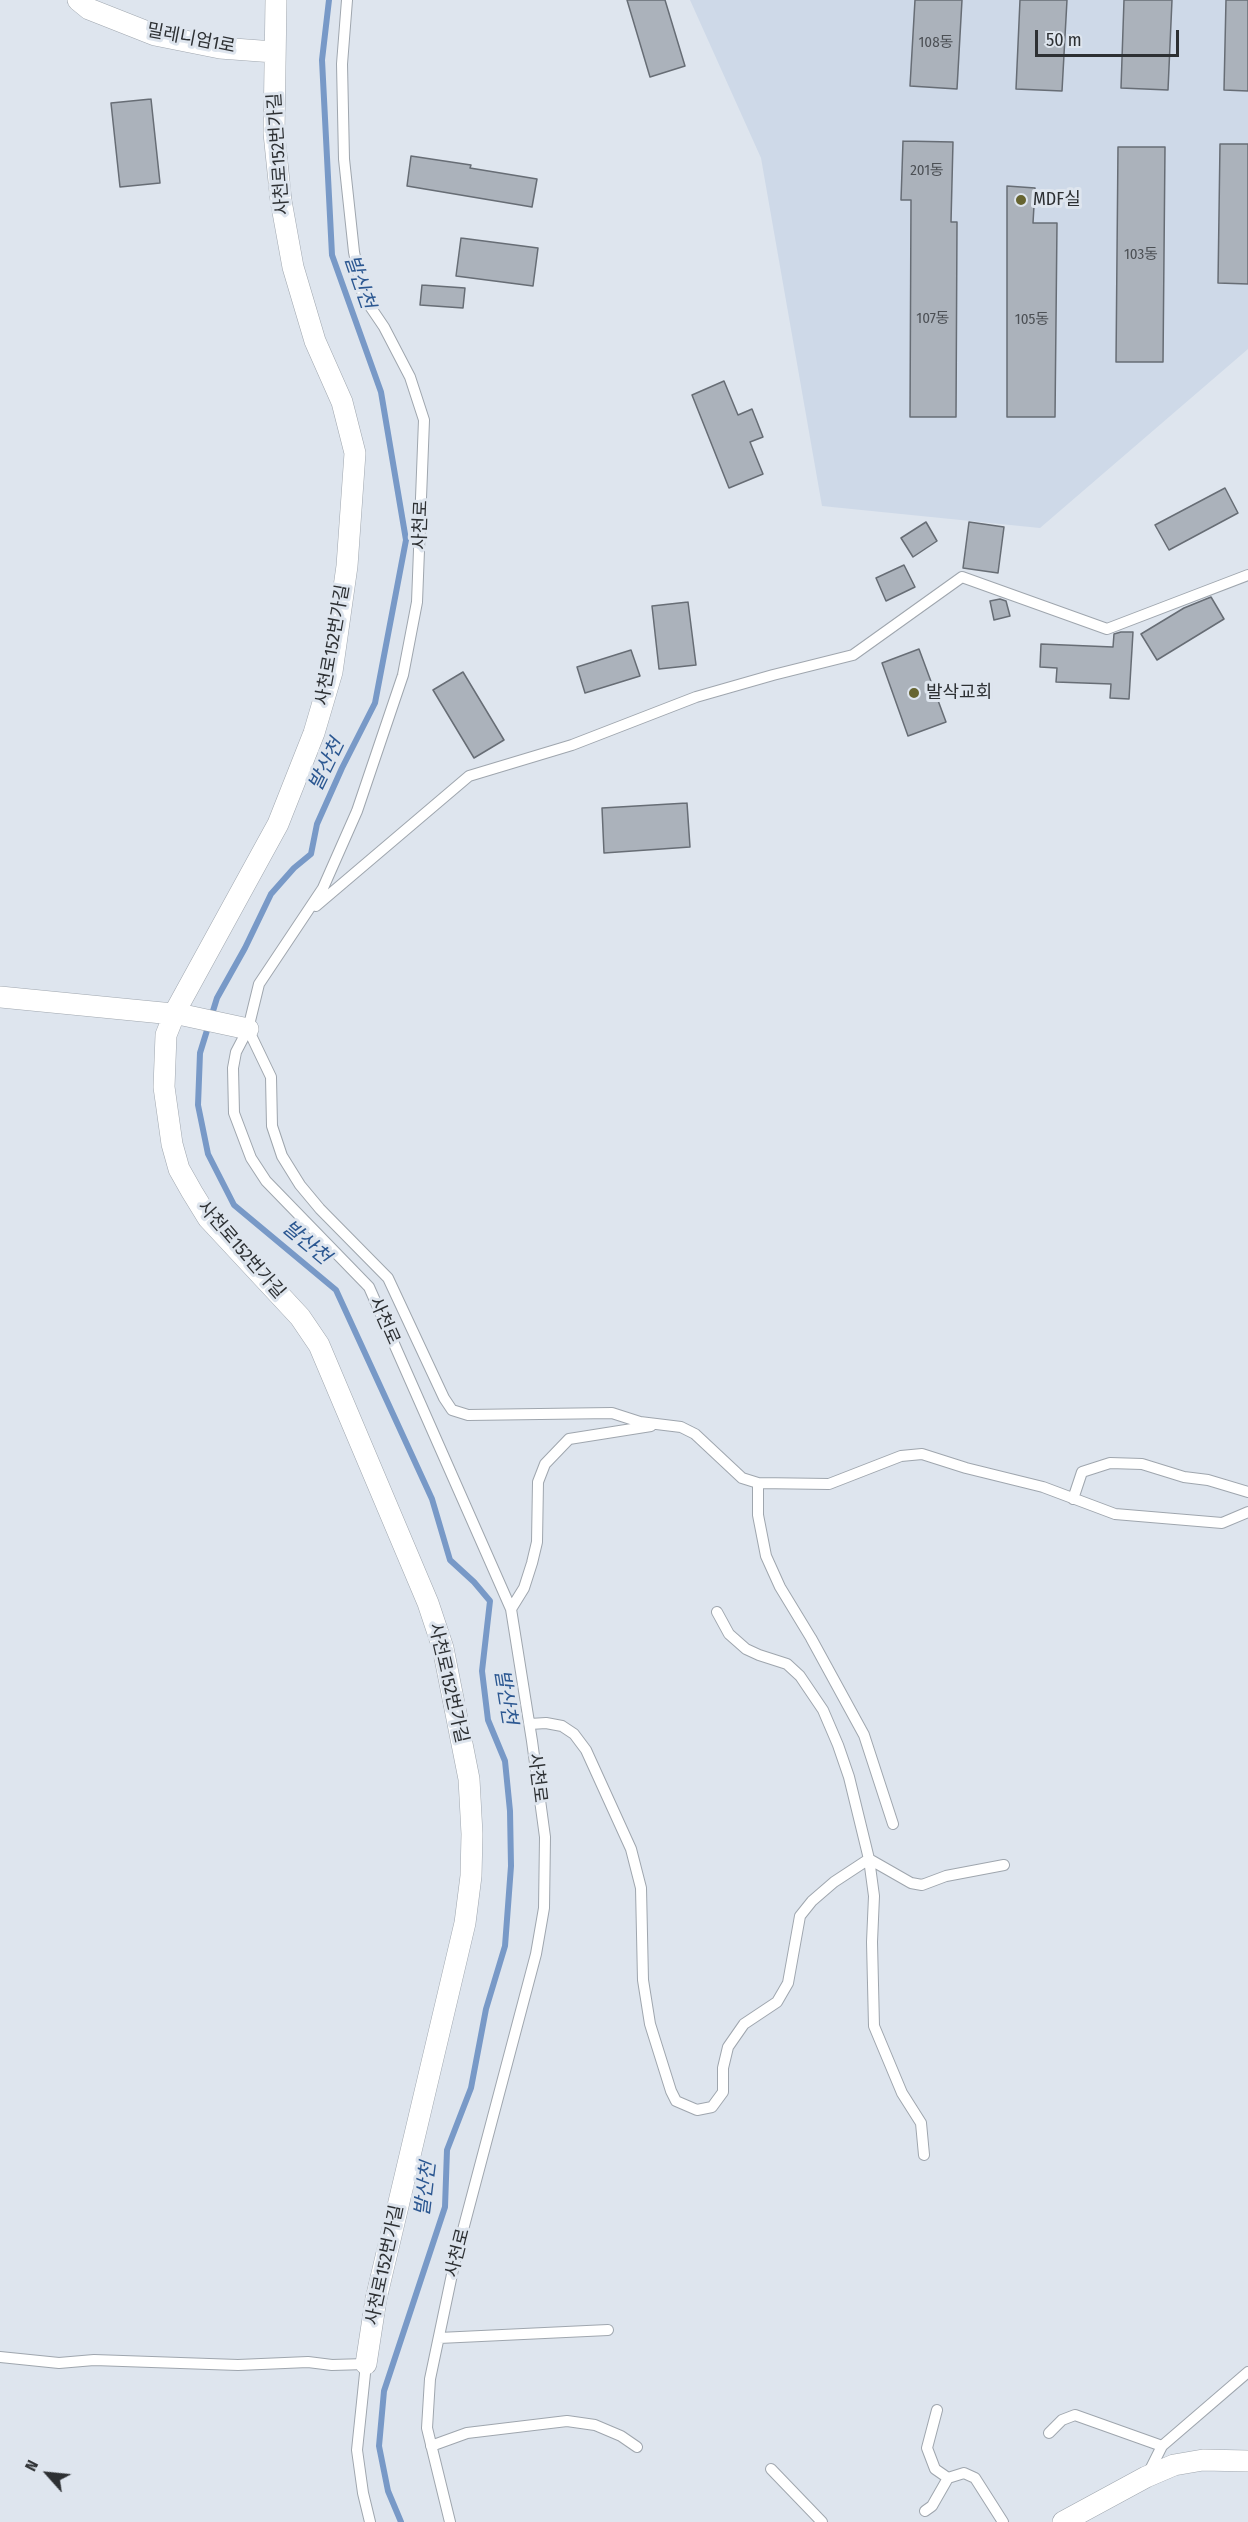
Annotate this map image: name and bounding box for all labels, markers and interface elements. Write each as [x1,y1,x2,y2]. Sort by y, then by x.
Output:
scale bar [1038,18,1182,56]
street label: 밀레니엄1로 [145,20,237,58]
text: 50 m [1046,29,1082,51]
house number: 108동 [919,34,953,52]
street label: 사천로152번가길 [264,92,294,216]
house number: 201동 [910,162,944,180]
place label: MDF실 [1033,189,1081,211]
marker: MDF실 [1014,193,1028,207]
house number: 103동 [1124,246,1158,264]
water label: 발산천 [339,252,379,312]
house number: 107동 [916,310,950,328]
house number: 105동 [1015,311,1049,329]
street label: 사천로 [409,500,433,550]
street label: 사천로152번가길 [312,583,354,707]
place label: 발삭교회 [926,682,992,704]
marker: 발삭교회 [907,686,921,700]
water label: 발산천 [304,735,350,795]
street label: 사천로152번가길 [193,1197,289,1303]
water label: 발산천 [277,1216,335,1270]
street label: 사천로 [364,1294,404,1348]
street label: 사천로152번가길 [424,1621,472,1745]
water label: 발산천 [489,1668,521,1726]
street label: 사천로 [523,1752,551,1804]
water label: 발산천 [411,2160,441,2218]
street label: 사천로152번가길 [362,2203,408,2327]
street label: 사천로 [442,2226,474,2280]
north arrow [18,2444,78,2504]
text: N [21,2457,42,2474]

